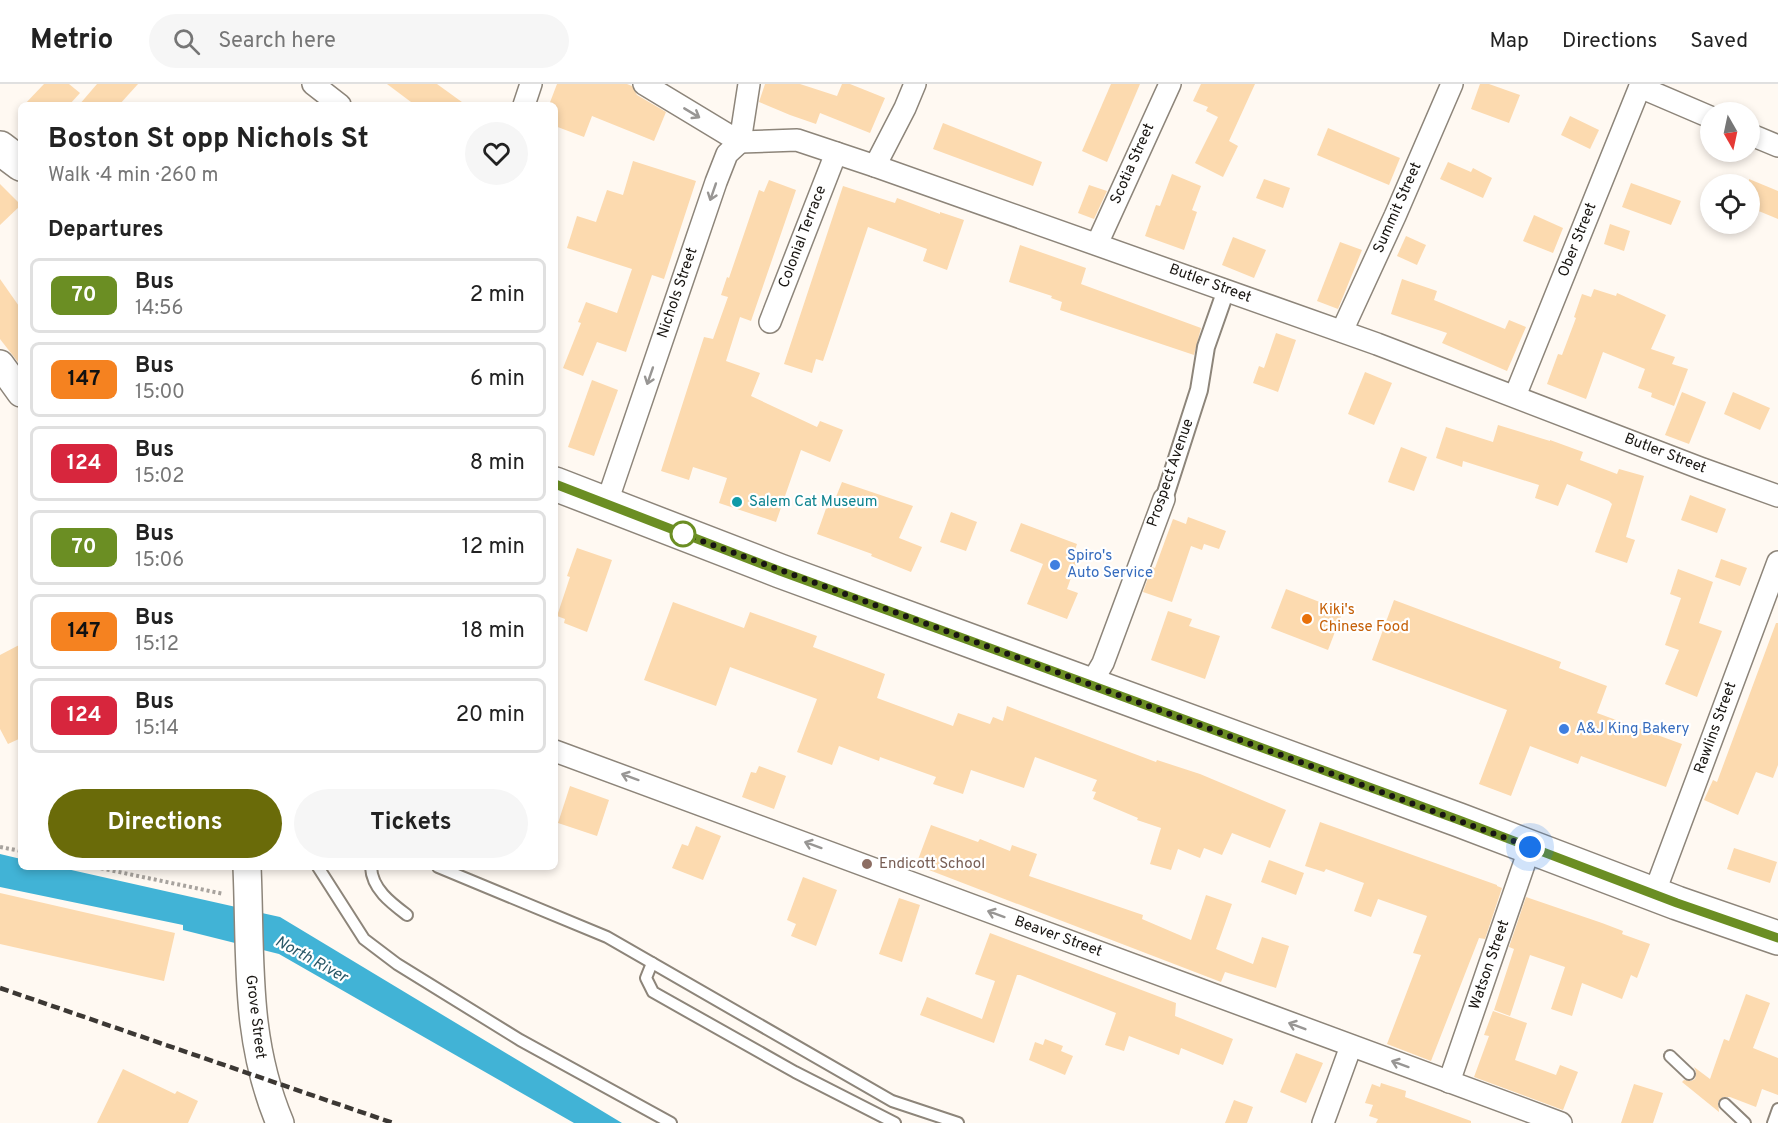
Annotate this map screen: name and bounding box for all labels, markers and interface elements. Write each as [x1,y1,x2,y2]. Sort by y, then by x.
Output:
search box [149,14,569,68]
text: Metrio [30,23,113,59]
icon: search [170,25,203,58]
text: Search here [218,28,336,55]
text: Map [1489,28,1529,55]
text: Directions [1562,28,1657,55]
text: Saved [1690,28,1748,55]
north arrow [1700,102,1760,162]
map controls [1700,102,1760,234]
one-way arrow [683,107,700,119]
street label: Scotia Street [1107,121,1159,207]
text: Boston St opp Nichols St [48,122,369,158]
button: heart [465,122,528,185]
street label: Summit Street [1370,160,1426,256]
text: Walk · 4 min · 260 m [48,163,219,189]
button: locate [1700,174,1760,234]
one-way arrow [707,182,718,201]
street label: Colonial Terrace [775,183,831,291]
street label: Ober Street [1554,200,1602,280]
text: Departures [48,217,164,244]
street label: Nichols Street [654,245,702,341]
street label: Butler Street [1166,260,1254,308]
text: Bus [135,269,174,296]
text: 70 [71,282,97,309]
text: 2 min [470,282,525,309]
text: 14:56 [135,296,183,322]
text: Bus [135,353,174,380]
text: 147 [67,366,101,393]
text: 6 min [470,366,525,393]
one-way arrow [644,366,655,385]
text: 15:00 [135,380,185,406]
street label: Prospect Avenue [1144,416,1198,530]
street label: Butler Street [1621,430,1709,478]
text: Bus [135,437,174,464]
text: 124 [67,450,101,477]
text: 8 min [470,450,525,477]
text: 15:02 [135,464,184,490]
place label: Salem Cat Museum [749,493,878,512]
marker: Salem Cat Museum [730,495,744,509]
text: Bus [135,521,174,548]
unlabelled marker [670,521,696,547]
text: 70 [71,534,97,561]
text: 12 min [462,534,525,561]
place label: Spiro's Auto Service [1067,547,1153,583]
text: 15:06 [135,548,184,574]
marker: Spiro's Auto Service [1048,558,1062,572]
place label: Kiki's Chinese Food [1319,601,1409,637]
text: Bus [135,605,174,632]
marker: Kiki's Chinese Food [1300,612,1314,626]
text: 147 [67,618,101,645]
text: 18 min [462,618,525,645]
text: 15:12 [135,632,179,658]
street label: Rawlins Street [1691,679,1741,777]
text: Bus [135,689,174,716]
text: 124 [67,702,101,729]
text: 20 min [456,702,525,729]
text: 15:14 [135,716,179,742]
place label: A&J King Bakery [1576,720,1690,739]
marker: A&J King Bakery [1557,722,1571,736]
one-way arrow [621,771,640,782]
button: Directions [48,789,282,858]
button: Tickets [294,789,528,858]
your location [1515,832,1545,862]
one-way arrow [804,839,823,850]
place label: Endicott School [879,855,985,874]
marker: Endicott School [860,857,874,871]
one-way arrow [987,907,1006,918]
street label: Beaver Street [1011,912,1105,962]
street label: Watson Street [1466,918,1514,1012]
water label: North River [271,932,352,989]
street label: Grove Street [240,974,270,1060]
one-way arrow [1288,1019,1306,1030]
one-way arrow [1391,1058,1410,1069]

